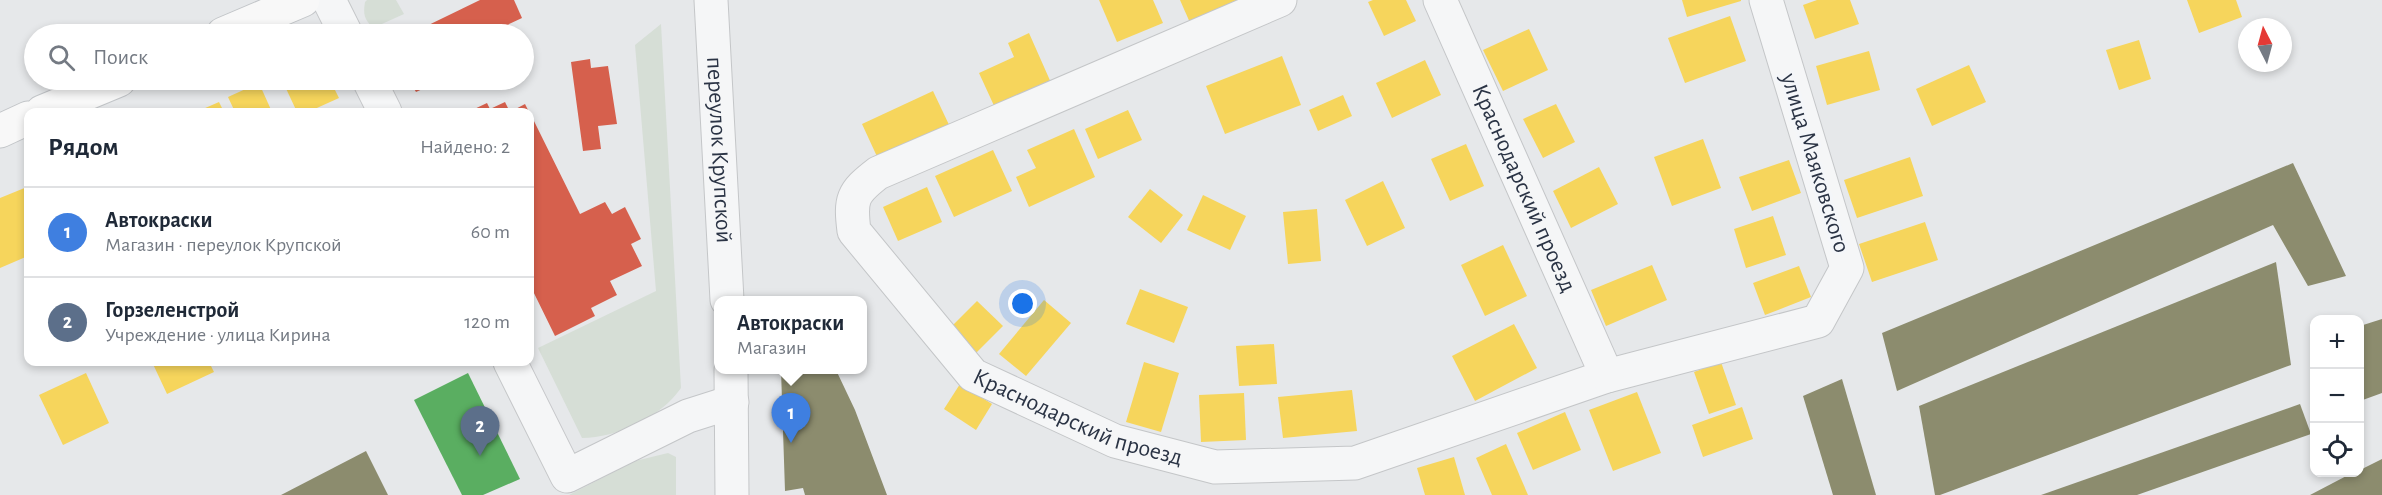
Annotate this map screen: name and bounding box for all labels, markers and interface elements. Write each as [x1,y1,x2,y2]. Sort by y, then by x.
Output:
north arrow [2238,18,2292,72]
search box [24,24,534,90]
icon: search [45,41,78,74]
text: Поиск [93,46,148,68]
street label: переулок Крупской [702,56,736,244]
street label: улица Маяковского [1776,69,1854,256]
street label: Краснодарский проезд [1467,81,1580,296]
text: Рядом [48,134,119,160]
text: Найдено: 2 [420,137,510,157]
text: Автокраски [105,209,213,231]
text: 1 [64,222,71,242]
text: 60 m [471,222,510,242]
text: Магазин · переулок Крупской [105,235,342,255]
your location [1008,289,1037,318]
popup [714,296,867,374]
text: Горзеленстрой [105,299,239,321]
text: 2 [63,312,72,332]
text: 120 m [464,312,510,332]
text: Автокраски [737,312,844,334]
map controls [2310,315,2364,477]
button: + [2310,315,2364,369]
text: Учреждение · улица Кирина [105,325,331,345]
text: Магазин [737,338,807,358]
street label: Краснодарский проезд [969,365,1185,470]
button: − [2310,369,2364,423]
pin: 1 [772,394,810,443]
pin: 2 [460,406,500,456]
button: locate [2310,423,2364,477]

